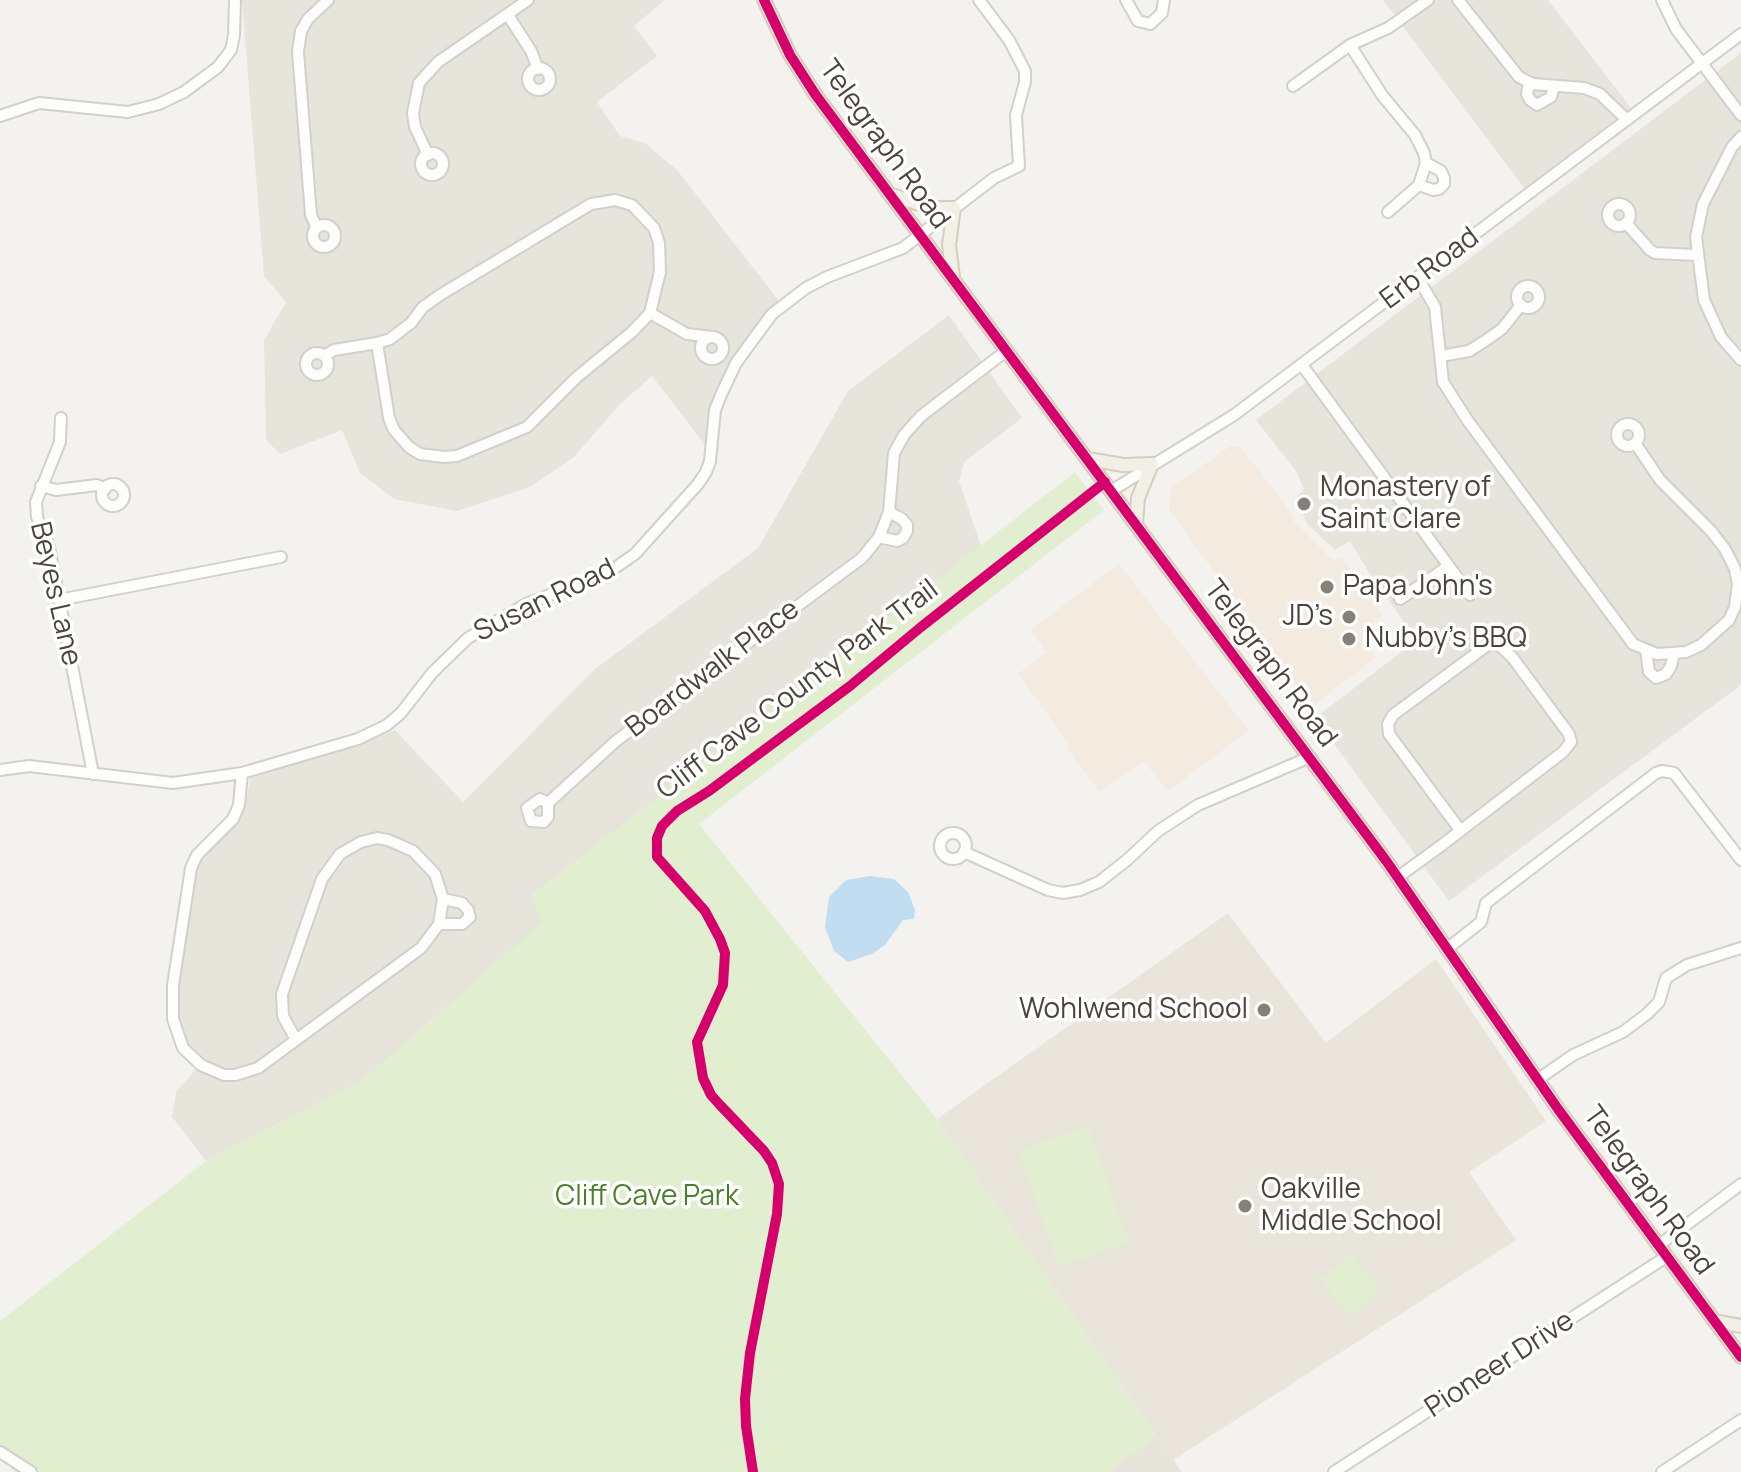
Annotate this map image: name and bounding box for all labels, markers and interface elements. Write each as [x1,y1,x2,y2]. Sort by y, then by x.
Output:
street label: Telegraph Road [811,54,957,236]
street label: Erb Road [1374,221,1486,317]
place label: Monastery of Saint Clare [1320,471,1491,537]
marker: Monastery of Saint Clare [1295,495,1313,513]
street label: Beyes Lane [22,519,88,669]
street label: Susan Road [469,552,621,650]
place label: Papa John's [1343,570,1493,604]
street label: Cliff Cave County Park Trail [651,573,945,807]
street label: Telegraph Road [1196,574,1344,754]
marker: Papa John's [1318,578,1336,596]
street label: Boardwalk Place [620,593,806,745]
place label: JD’s [1283,600,1333,634]
marker: JD’s [1340,608,1358,626]
place label: Nubby’s BBQ [1365,622,1527,656]
marker: Nubby’s BBQ [1340,630,1358,648]
place label: Wohlwend School [1019,993,1248,1027]
marker: Wohlwend School [1255,1001,1273,1019]
street label: Telegraph Road [1575,1100,1721,1282]
place label: Oakville Middle School [1261,1173,1442,1239]
park label: Cliff Cave Park [555,1180,739,1214]
marker: Oakville Middle School [1236,1197,1254,1215]
street label: Pioneer Drive [1419,1304,1581,1426]

